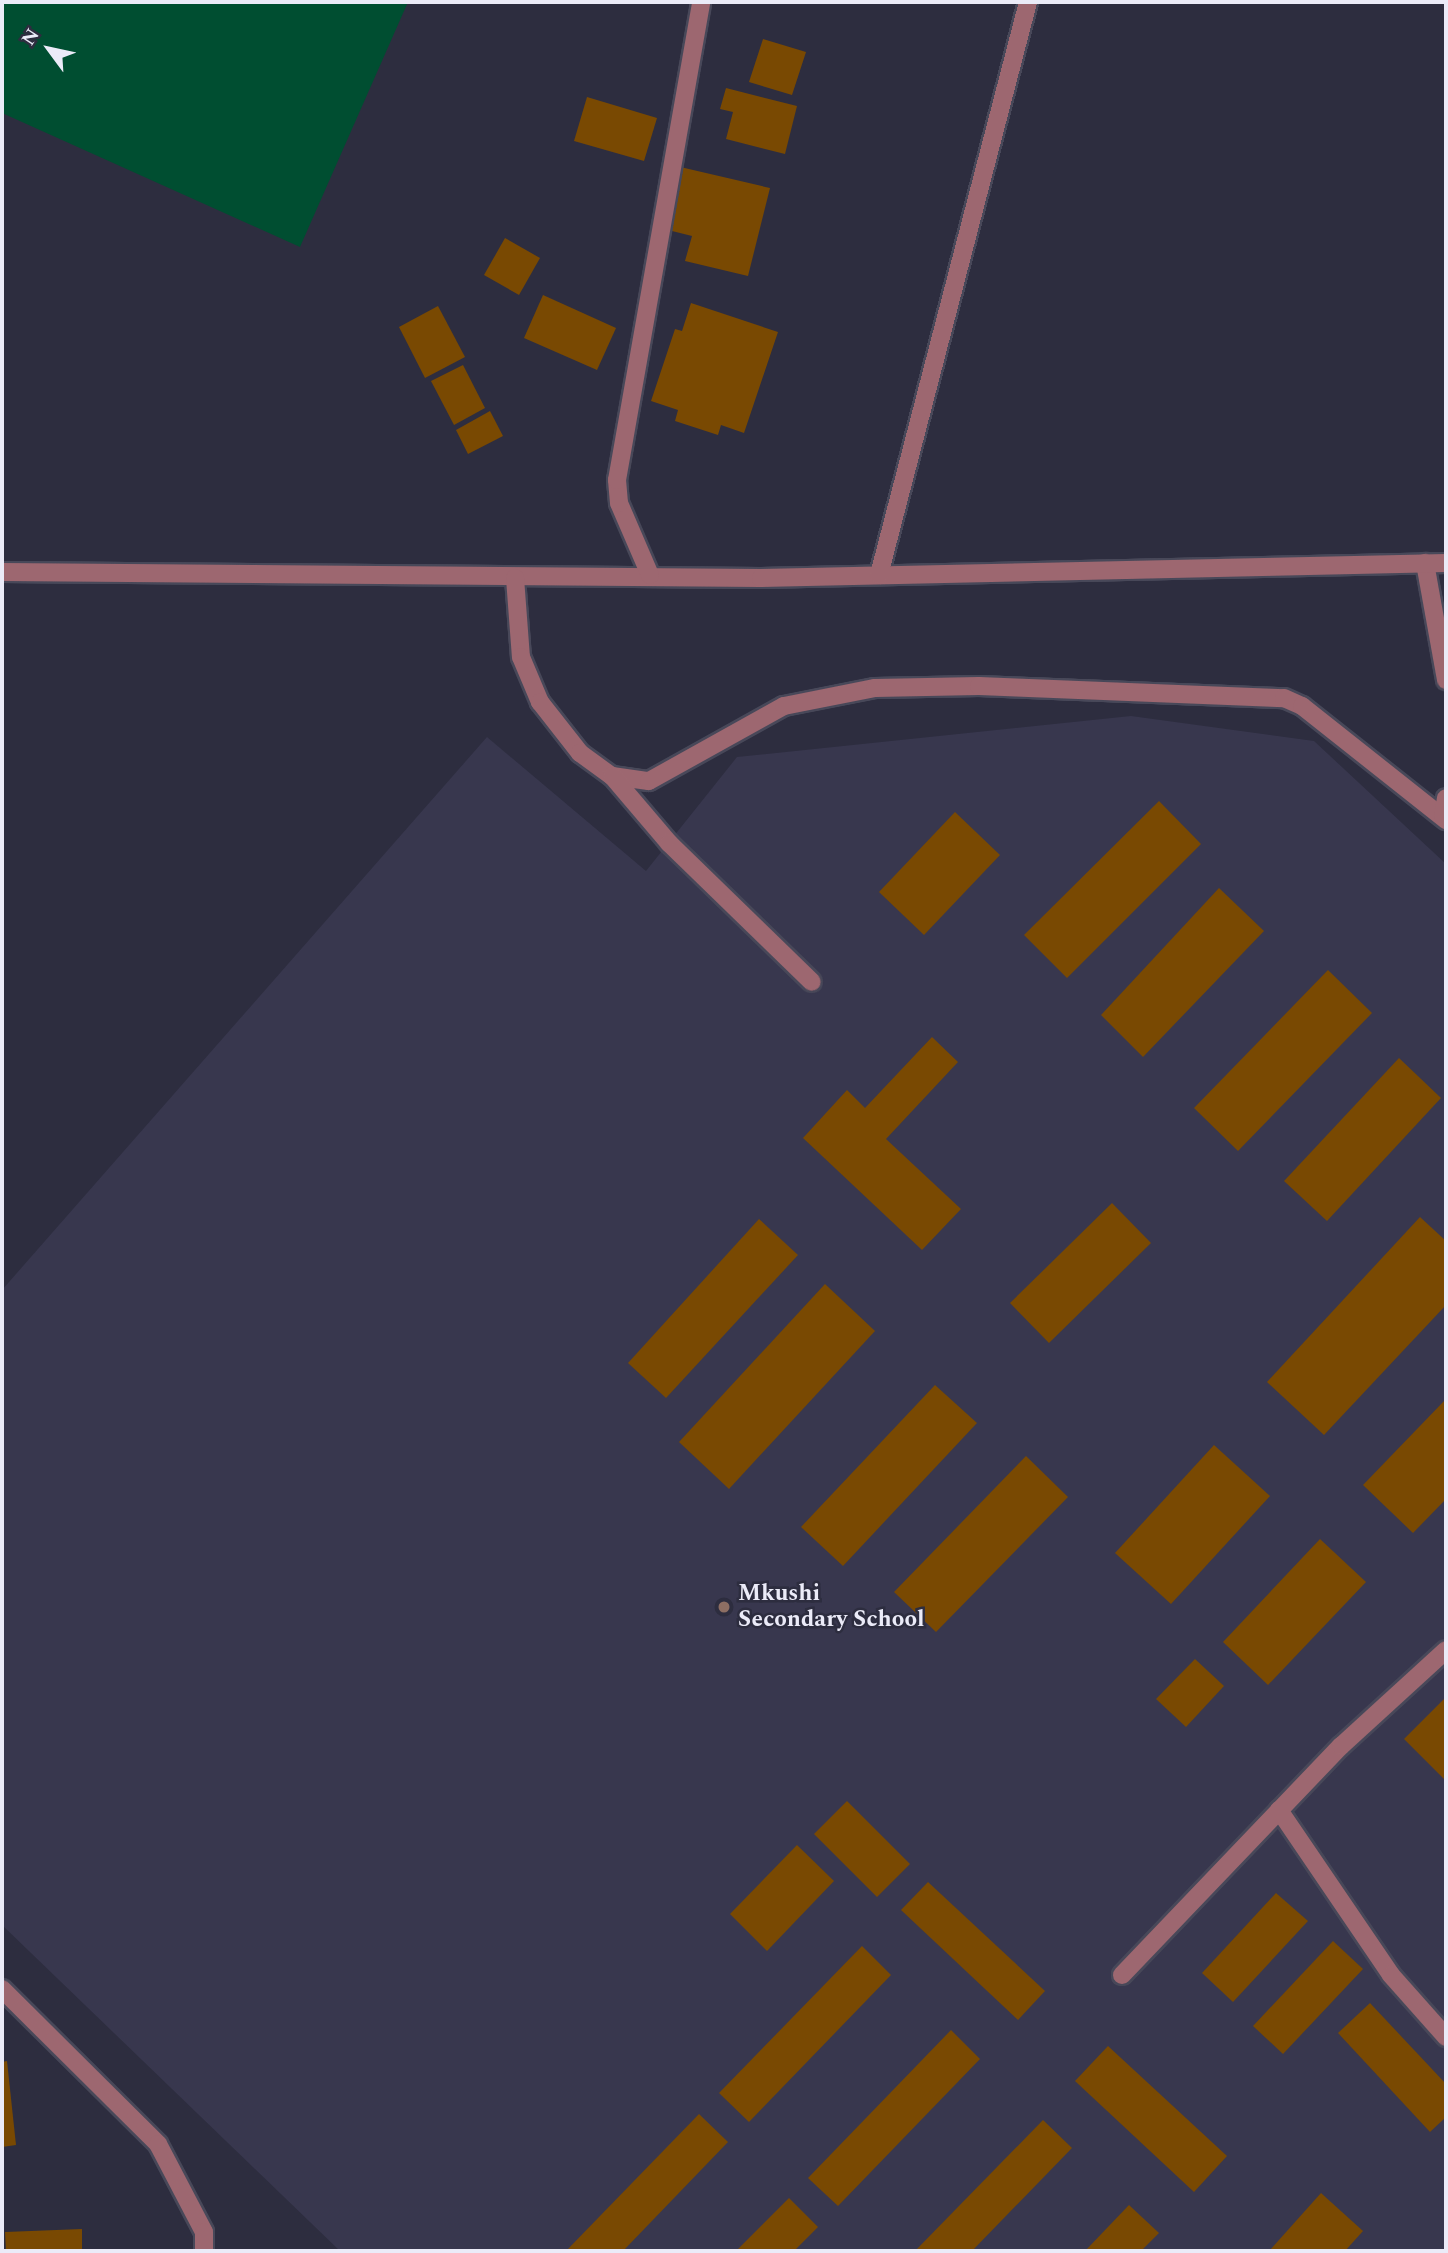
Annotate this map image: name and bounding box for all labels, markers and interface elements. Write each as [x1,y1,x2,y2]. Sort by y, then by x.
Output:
north arrow [14,14,84,84]
text: N [15,23,47,52]
place label: Mkushi Secondary School [738,1580,925,1634]
marker: Mkushi Secondary School [716,1599,732,1615]

